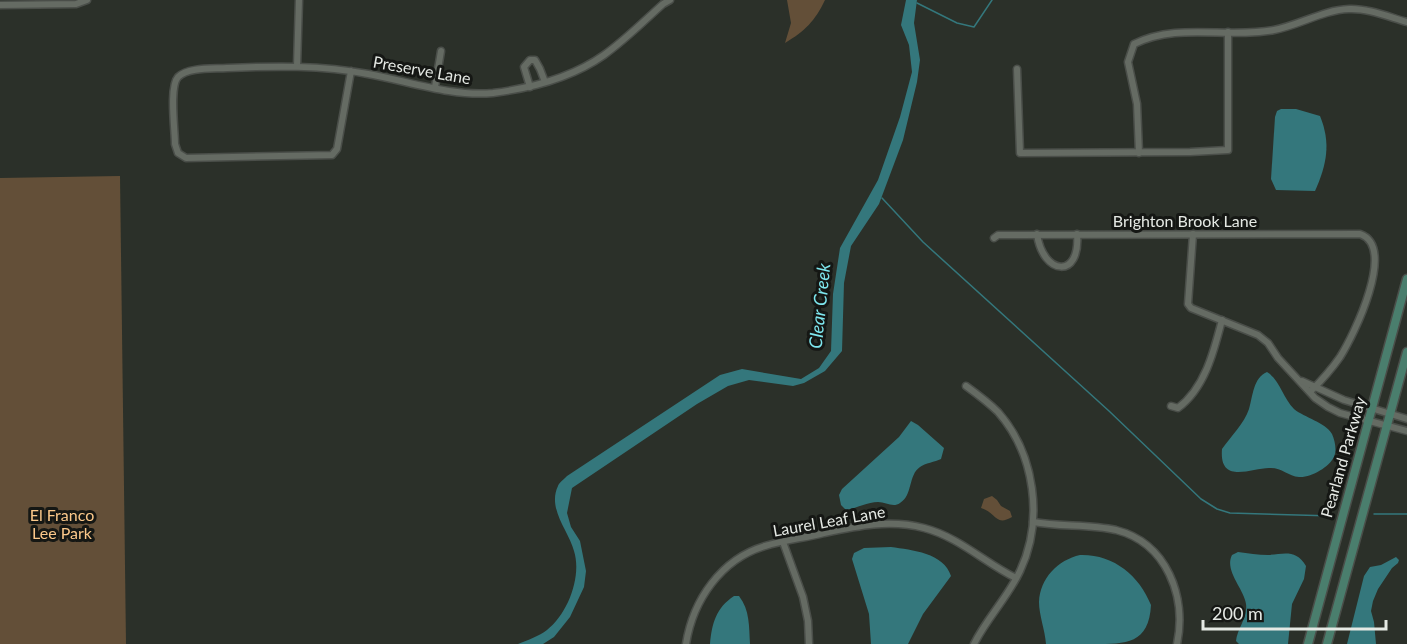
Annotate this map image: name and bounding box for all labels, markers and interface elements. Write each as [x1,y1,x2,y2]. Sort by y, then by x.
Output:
street label: Preserve Lane [372,52,472,87]
street label: Brighton Brook Lane [1113,211,1257,230]
water label: Clear Creek [804,262,834,350]
street label: Pearland Parkway [1316,394,1369,519]
street label: Laurel Leaf Lane [771,501,887,540]
park label: El Franco Lee Park [30,505,94,542]
scale bar [1203,593,1386,631]
text: 200 m [1212,602,1263,624]

